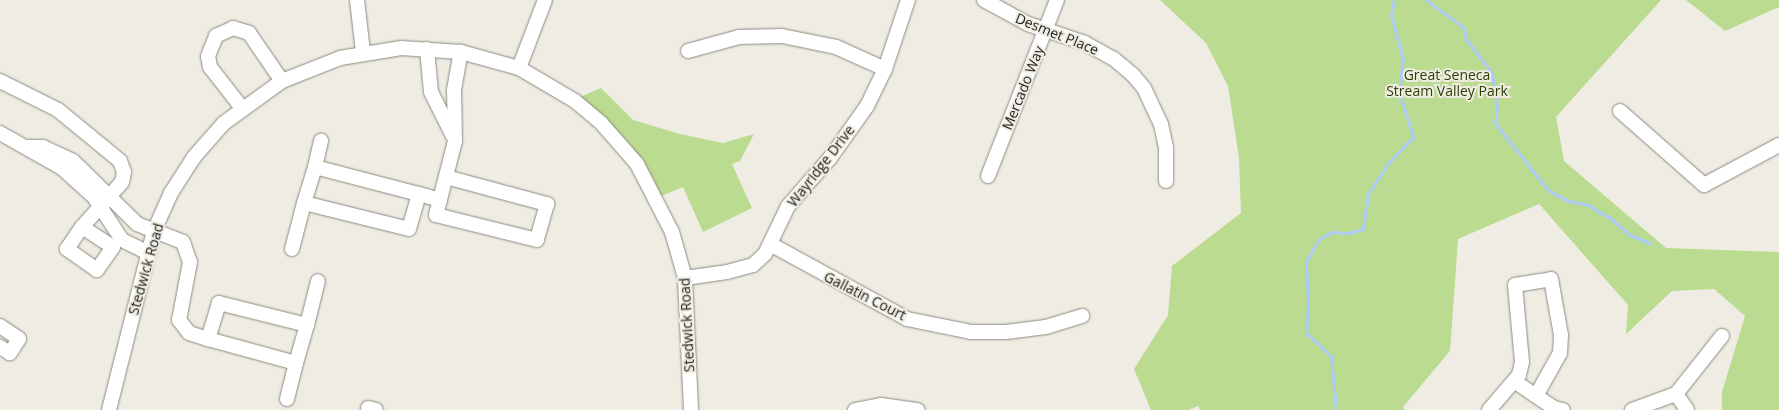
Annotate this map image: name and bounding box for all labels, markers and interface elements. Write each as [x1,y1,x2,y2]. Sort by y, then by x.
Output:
street label: Desmet Place [1013,10,1101,58]
street label: Mercado Way [999,44,1047,132]
park label: Great Seneca Stream Valley Park [1386,67,1508,100]
street label: Wayridge Drive [784,122,858,210]
street label: Stedwick Road [125,221,167,317]
street label: Gallatin Court [821,268,909,324]
street label: Stedwick Road [676,277,698,373]

